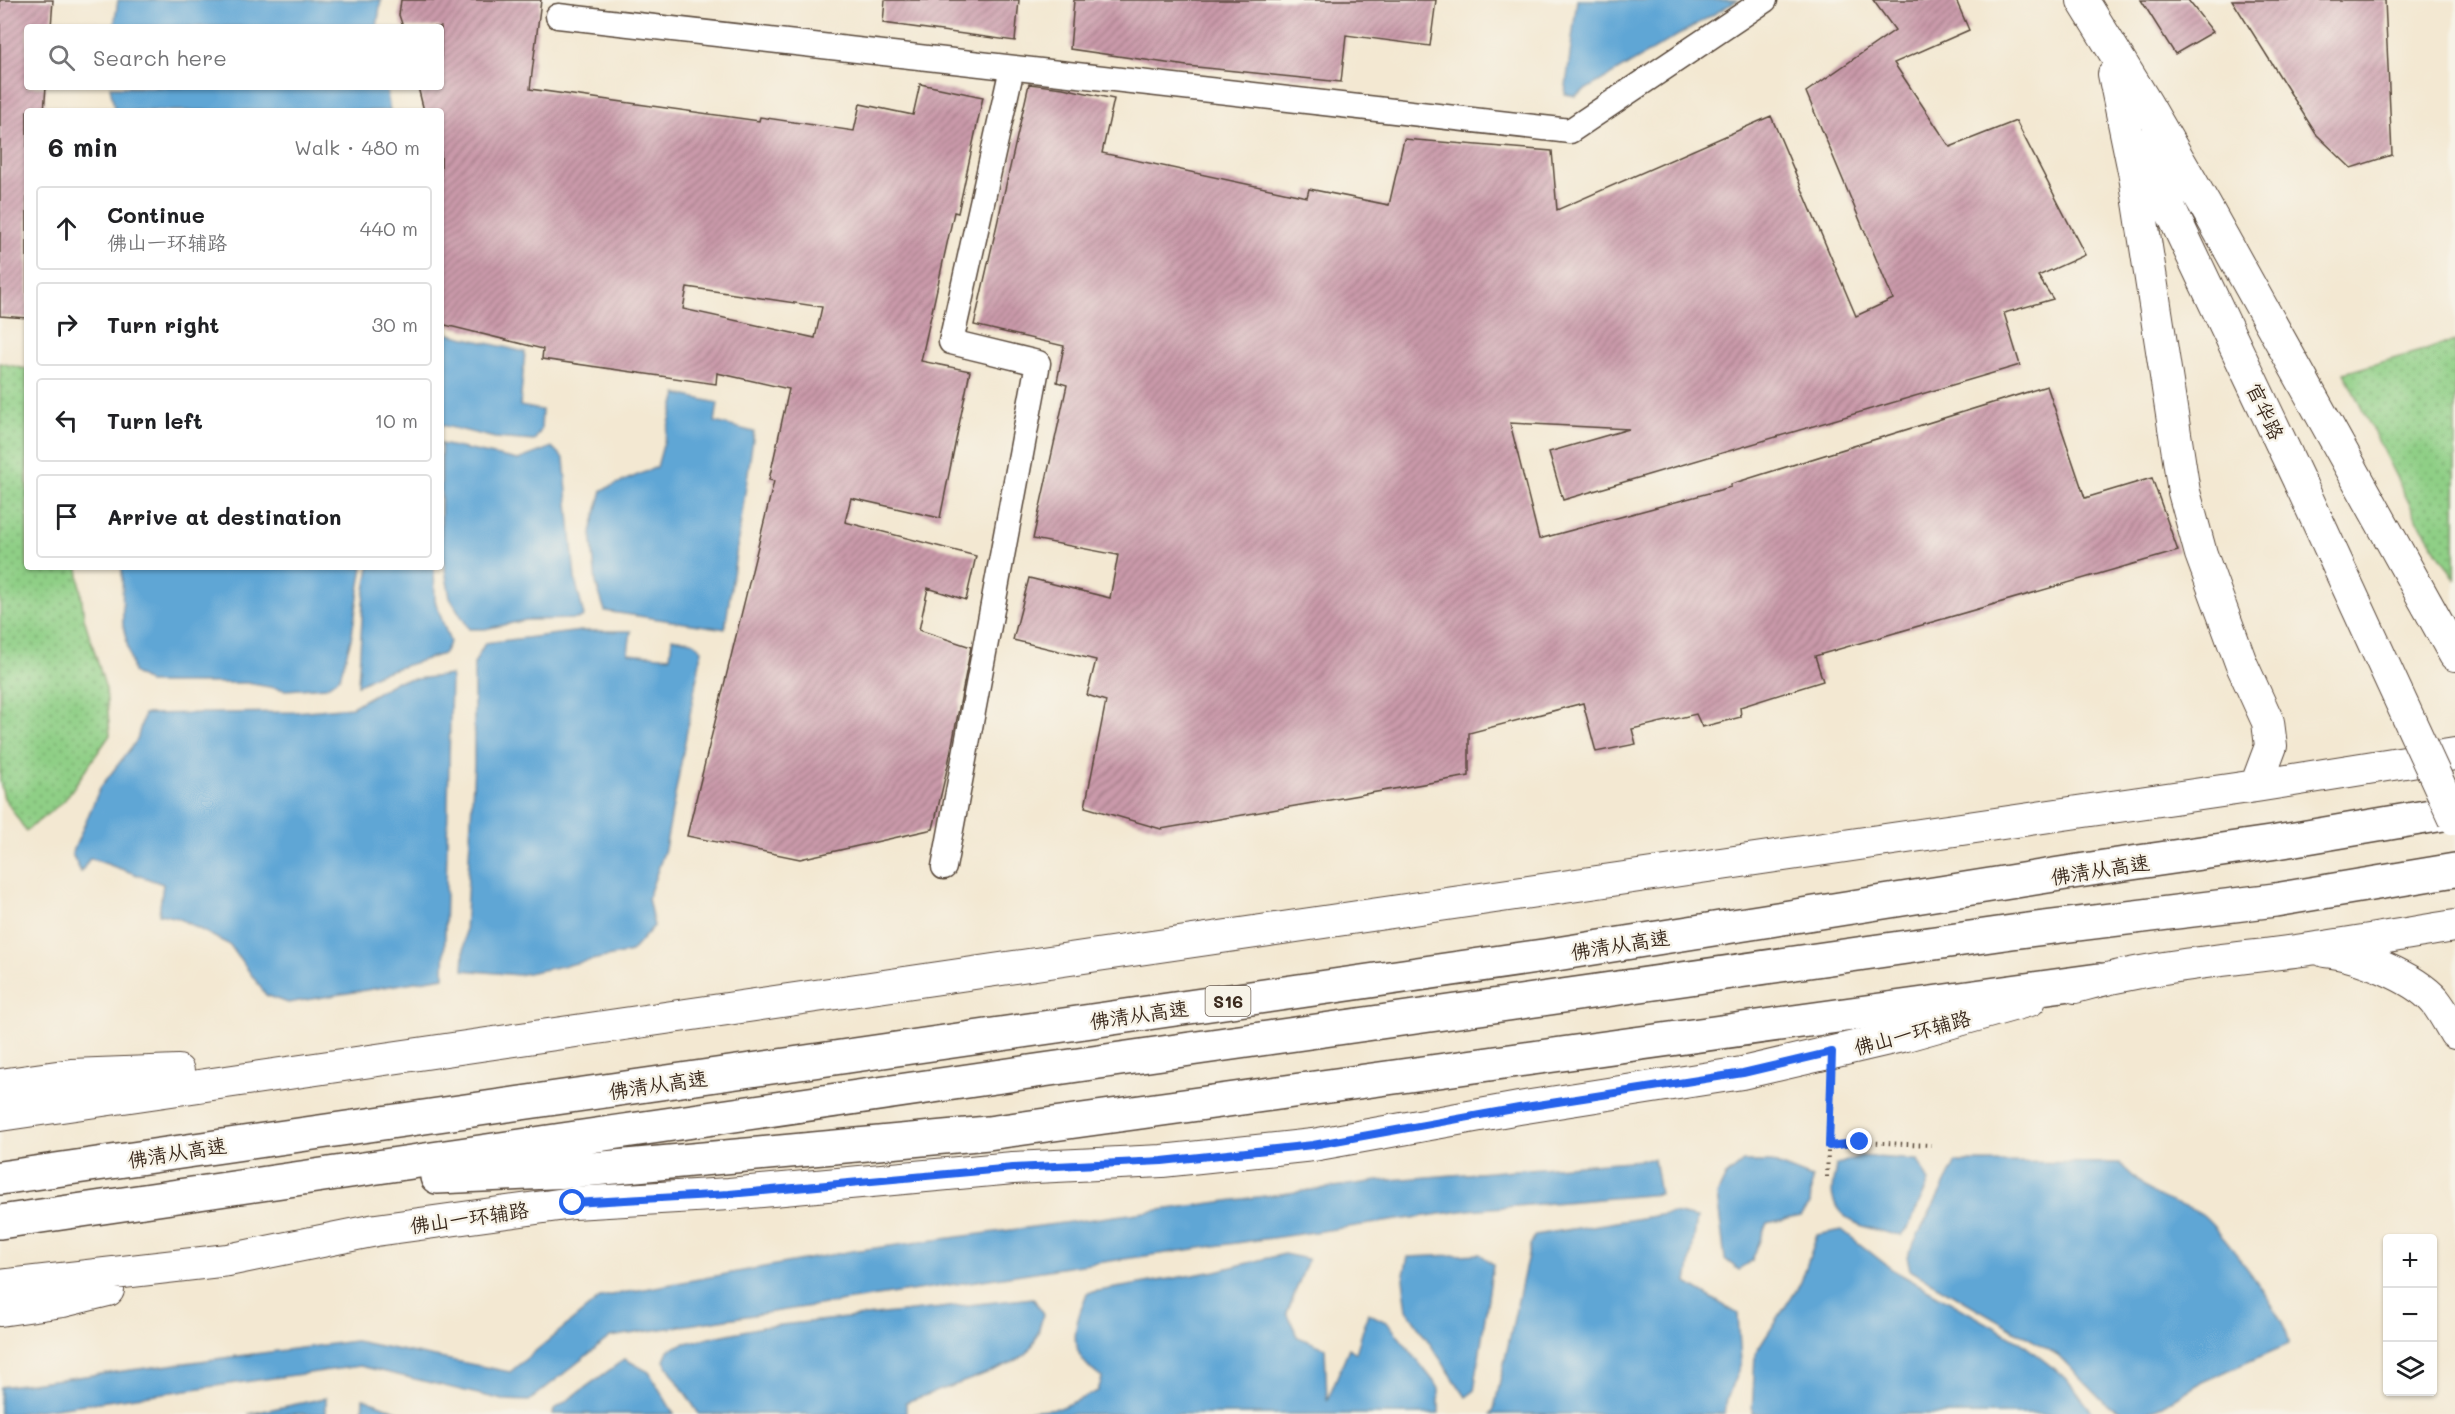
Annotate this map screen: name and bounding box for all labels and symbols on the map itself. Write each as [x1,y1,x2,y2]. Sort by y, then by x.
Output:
street label: 官华路 [2242,378,2291,445]
street label: 佛清从高速 [2049,848,2151,890]
street label: 佛清从高速 [1569,923,1671,965]
road number: S16 [1206,986,1250,1016]
street label: 佛清从高速 [1088,994,1190,1034]
street label: 佛山一环辅路 [1851,1004,1974,1060]
street label: 佛清从高速 [607,1064,709,1104]
route end [1846,1128,1872,1154]
street label: 佛清从高速 [126,1131,228,1173]
route start [559,1189,585,1215]
street label: 佛山一环辅路 [408,1196,531,1238]

